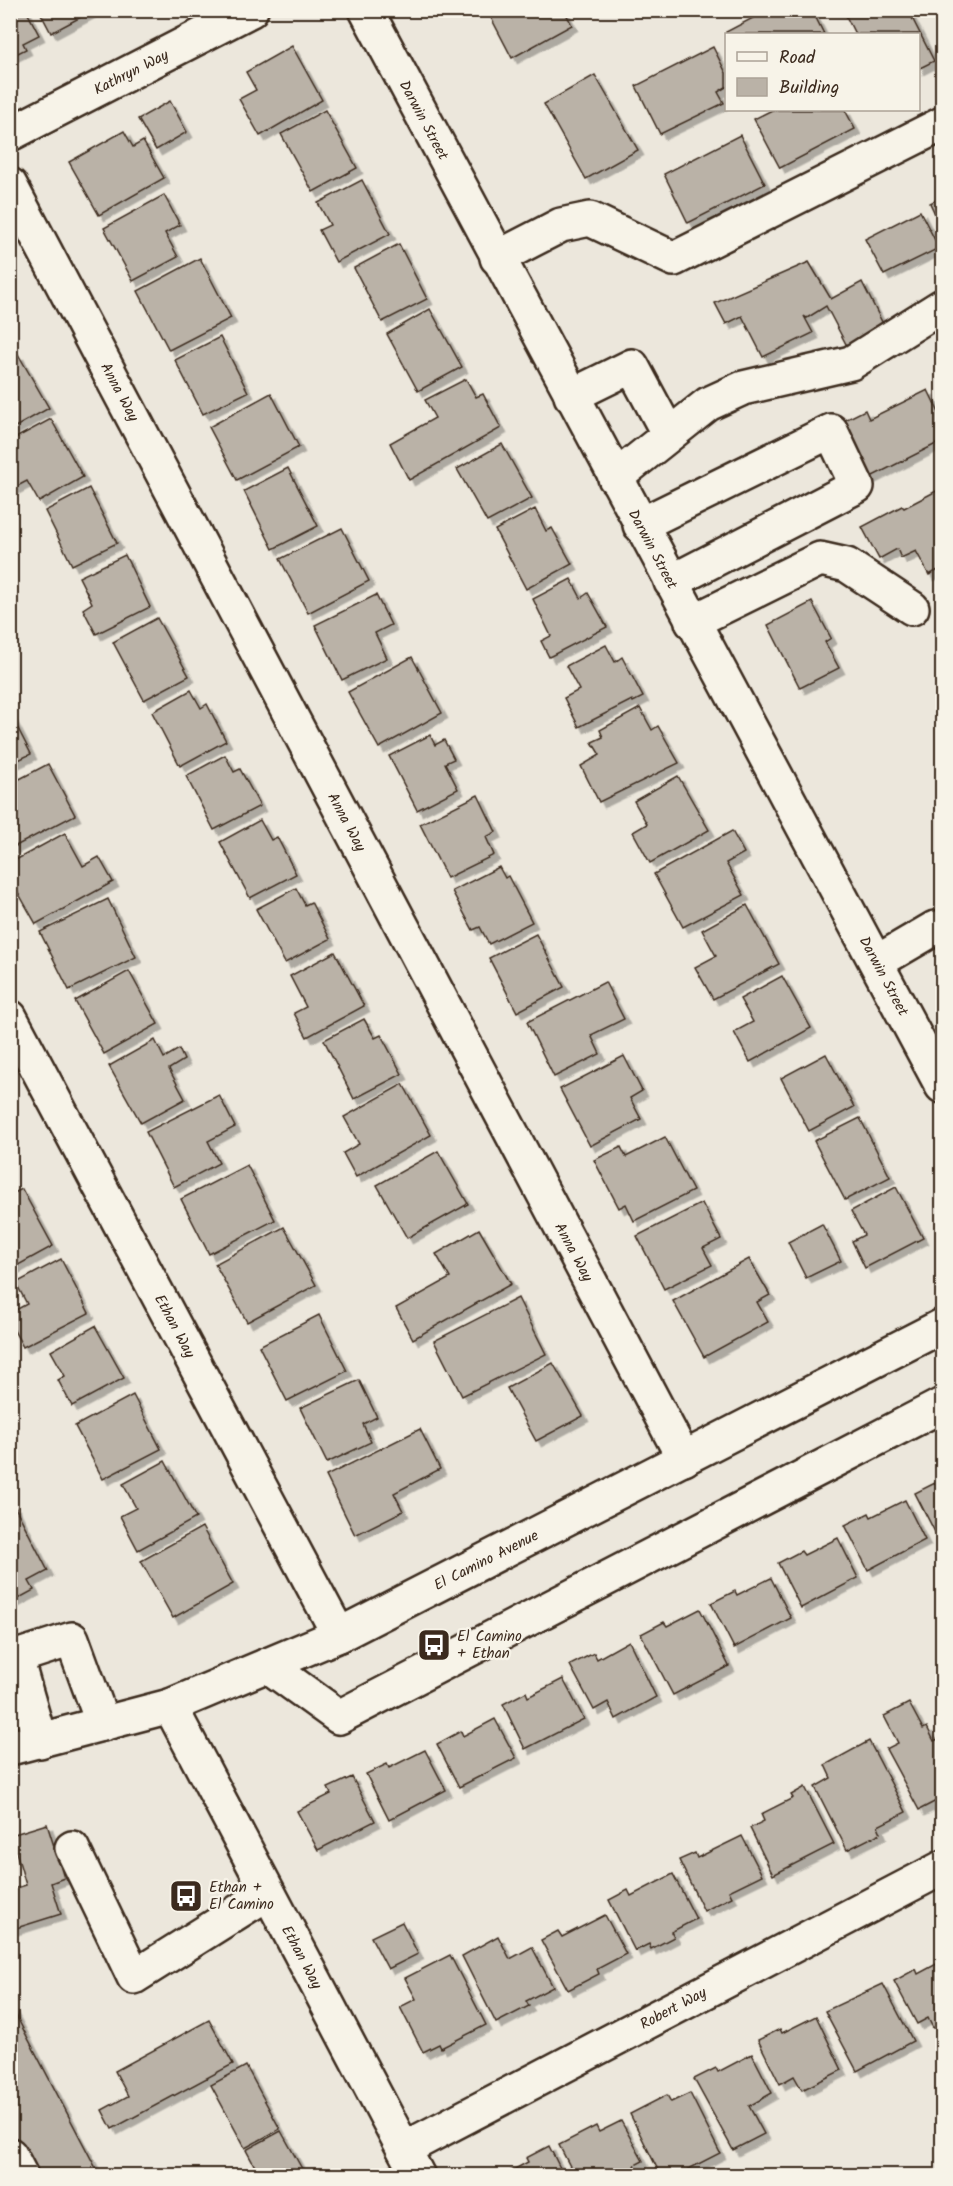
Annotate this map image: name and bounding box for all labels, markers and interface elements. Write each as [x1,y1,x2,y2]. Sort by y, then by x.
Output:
legend [725,33,920,111]
street label: Kathryn Way [90,43,174,102]
text: Road [779,44,816,73]
text: Building [779,74,839,103]
street label: Darwin Street [392,76,454,165]
street label: Anna Way [94,359,145,427]
street label: Darwin Street [621,505,683,594]
street label: Anna Way [321,789,372,857]
street label: Darwin Street [852,932,914,1021]
street label: Anna Way [548,1219,599,1287]
street label: Ethan Way [147,1290,201,1364]
street label: El Camino Avenue [430,1524,543,1598]
place label: El Camino + Ethan [457,1625,522,1666]
bus stop icon: El Camino + Ethan [416,1627,452,1663]
place label: Ethan + El Camino [209,1876,274,1917]
bus stop icon: Ethan + El Camino [168,1878,204,1914]
street label: Ethan Way [274,1921,328,1995]
street label: Robert Way [636,1981,712,2037]

